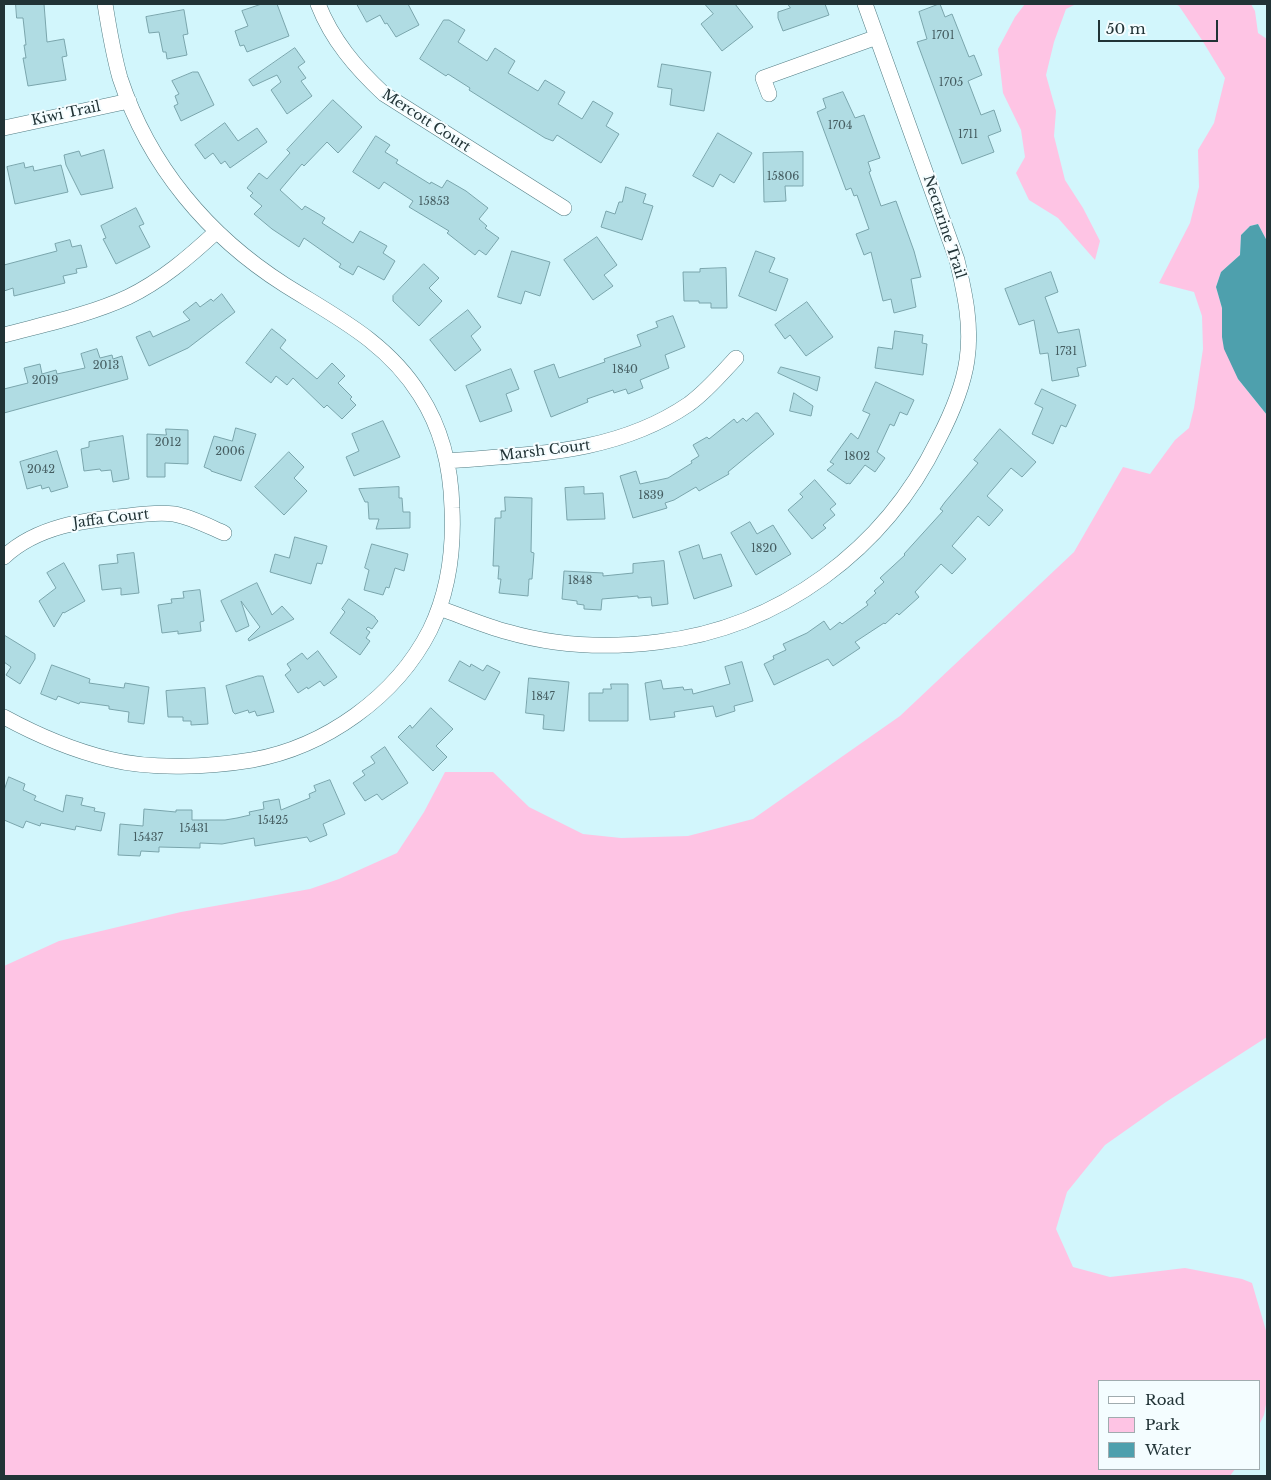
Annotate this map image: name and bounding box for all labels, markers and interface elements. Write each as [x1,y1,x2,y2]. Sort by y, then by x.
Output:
scale bar [1101,10,1221,42]
text: 50 m [1106,19,1146,38]
house number: 1701 [931,29,955,43]
house number: 1705 [939,76,963,90]
street label: Mercott Court [378,86,474,156]
street label: Kiwi Trail [30,98,102,130]
house number: 1704 [828,119,852,133]
house number: 1711 [958,128,978,142]
house number: 15806 [767,170,799,184]
street label: Nectarine Trail [919,173,969,281]
house number: 15853 [419,195,449,209]
house number: 1731 [1055,345,1077,359]
house number: 2013 [93,359,119,373]
house number: 1840 [612,363,638,377]
house number: 2019 [32,374,58,388]
house number: 2012 [155,436,181,450]
street label: Marsh Court [499,437,591,465]
house number: 2006 [215,445,245,459]
house number: 1802 [844,450,870,464]
house number: 2042 [27,463,55,477]
house number: 1839 [638,489,664,503]
street label: Jaffa Court [72,506,150,532]
house number: 1820 [751,542,777,556]
house number: 1848 [568,574,592,588]
house number: 1847 [531,690,555,704]
house number: 15425 [258,814,288,828]
house number: 15431 [179,822,209,836]
house number: 15437 [133,831,163,845]
legend [1098,1380,1261,1470]
text: Road [1145,1390,1185,1409]
text: Park [1145,1415,1180,1434]
text: Water [1145,1440,1191,1459]

